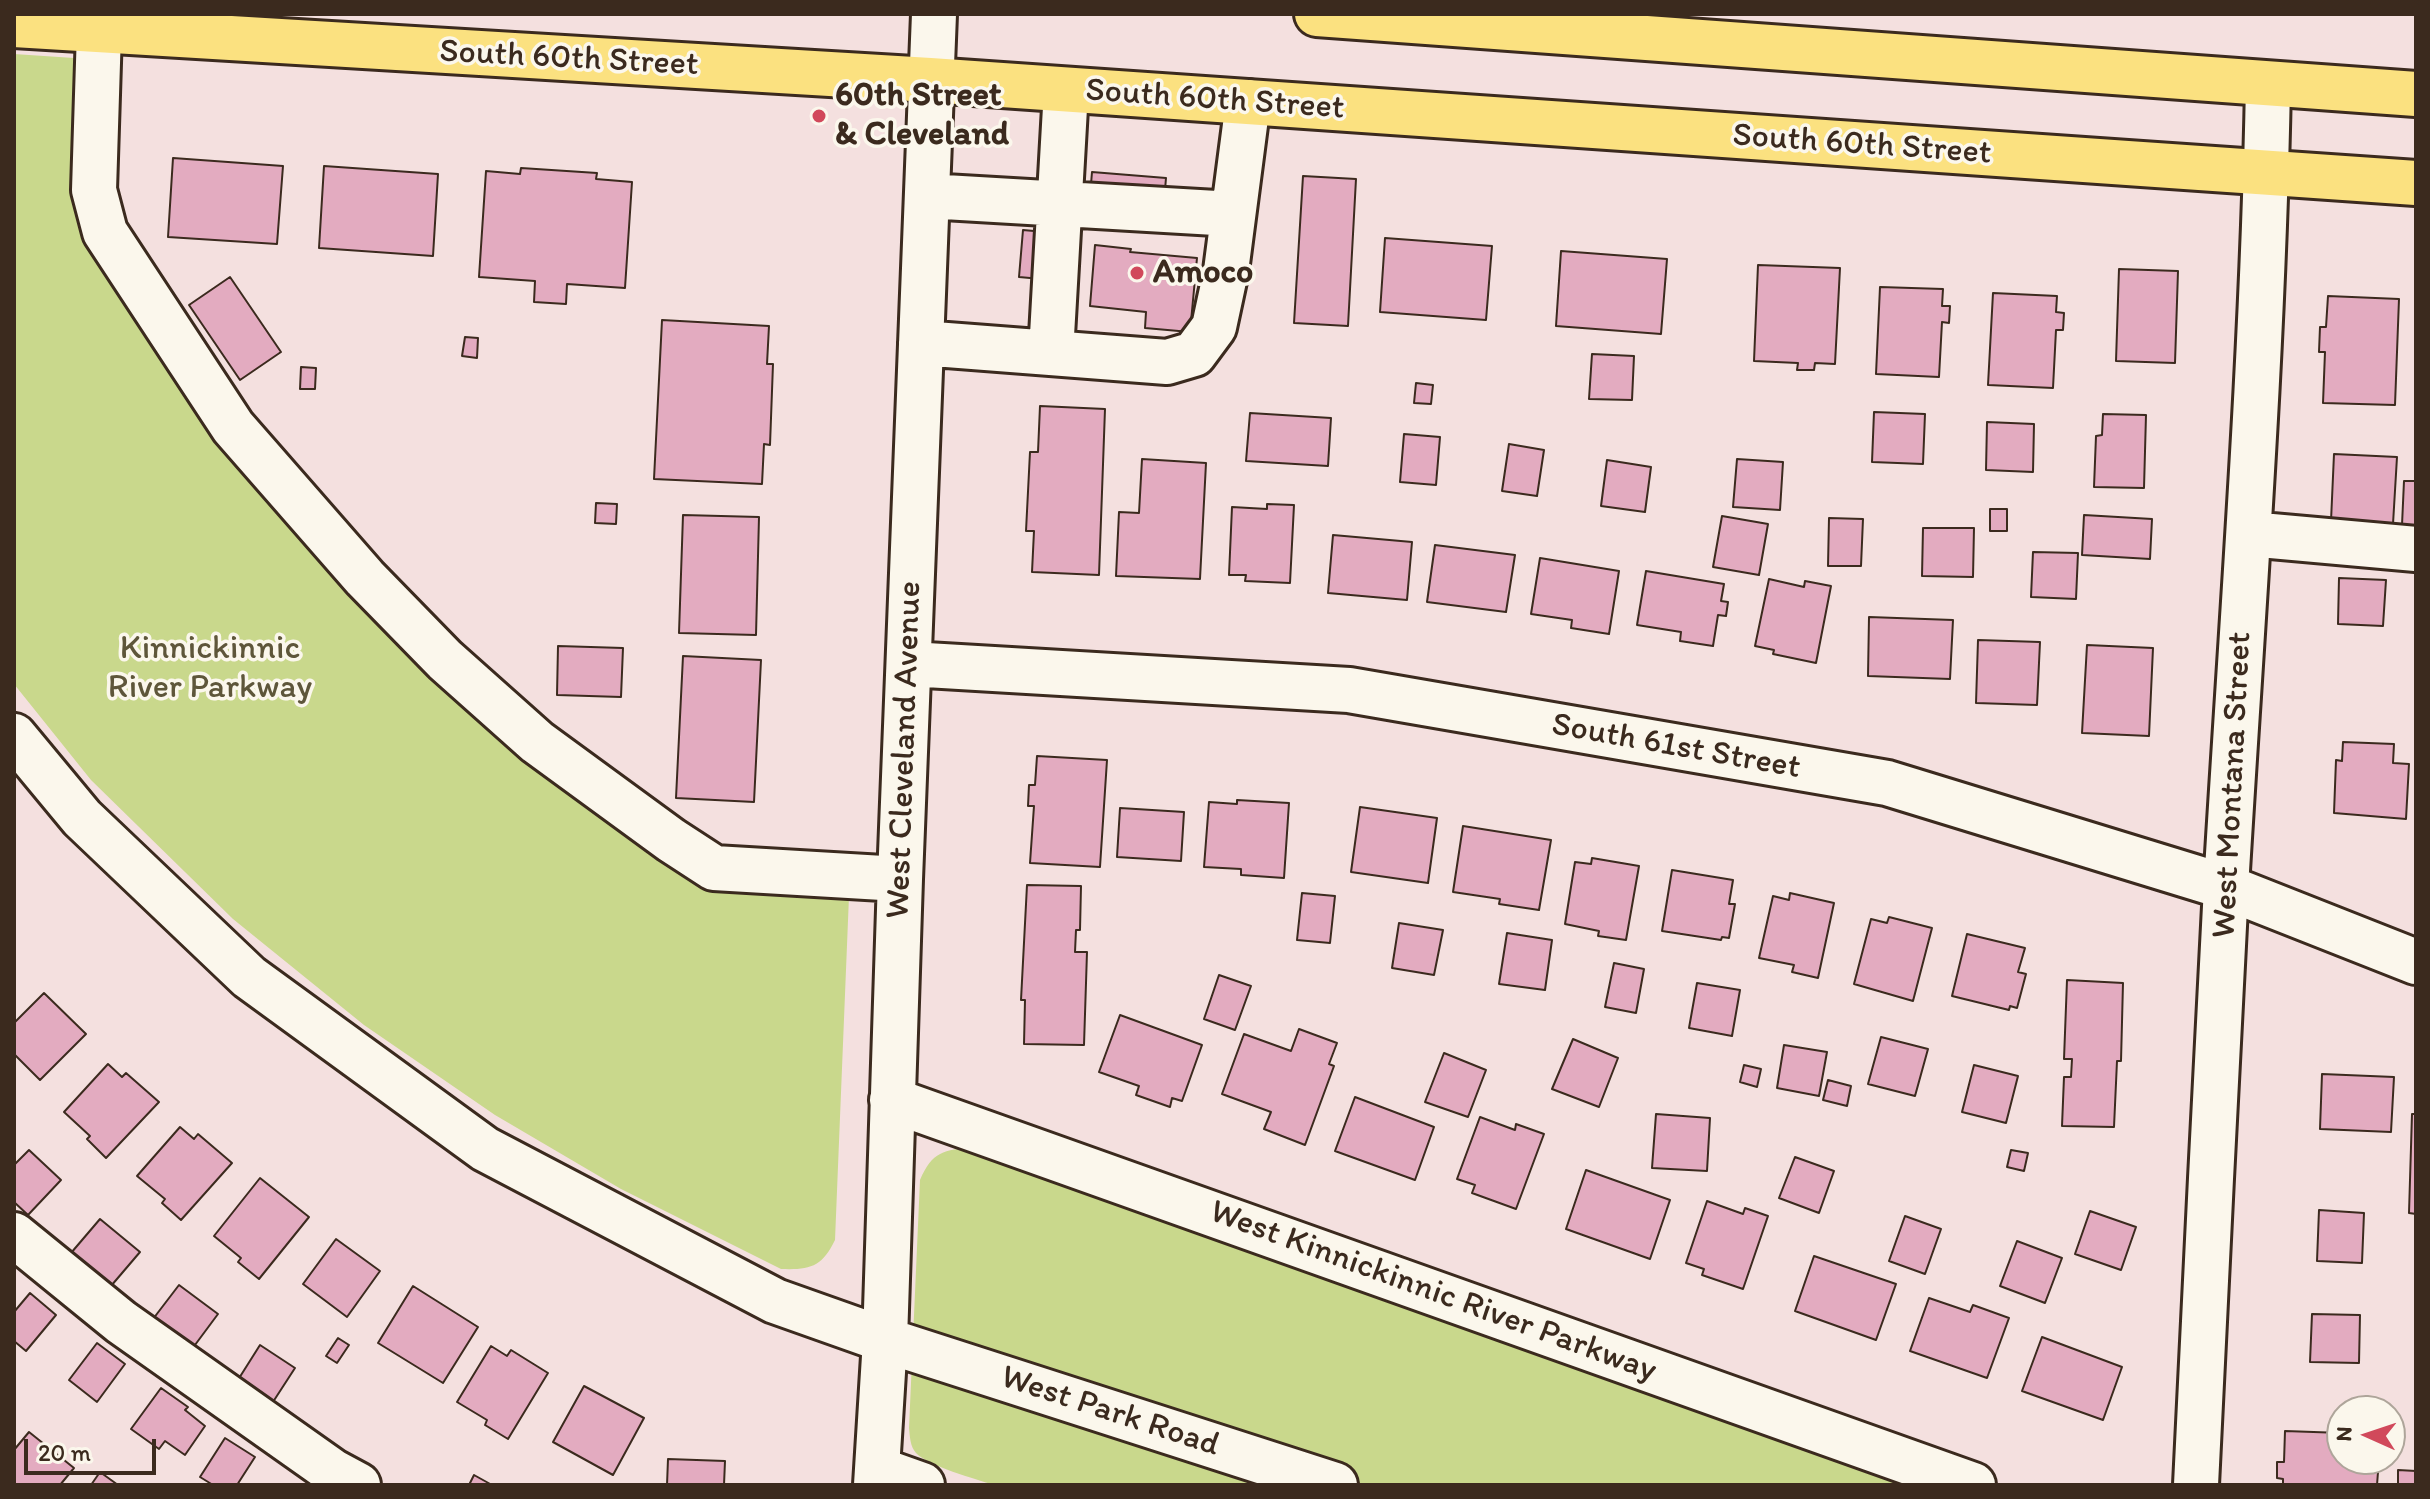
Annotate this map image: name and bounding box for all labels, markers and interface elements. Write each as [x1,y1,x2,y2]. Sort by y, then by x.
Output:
street label: South 60th Street [438,32,700,86]
street label: South 60th Street [1084,71,1346,129]
place label: 60th Street & Cleveland [835,76,1009,156]
marker: 60th Street & Cleveland [810,107,828,125]
street label: South 60th Street [1731,116,1993,174]
place label: Amoco [1153,253,1253,293]
marker: Amoco [1128,264,1146,282]
street label: West Cleveland Avenue [879,580,931,920]
park label: Kinnickinnic River Parkway [108,629,312,708]
street label: West Montana Street [2205,631,2261,939]
street label: South 61st Street [1548,705,1804,789]
street label: West Kinnickinnic River Parkway [1204,1192,1662,1392]
street label: West Park Road [996,1357,1224,1467]
north arrow [2326,1395,2406,1475]
scale bar [28,1423,160,1473]
text: N [2330,1426,2357,1442]
text: 20 m [38,1438,91,1467]

